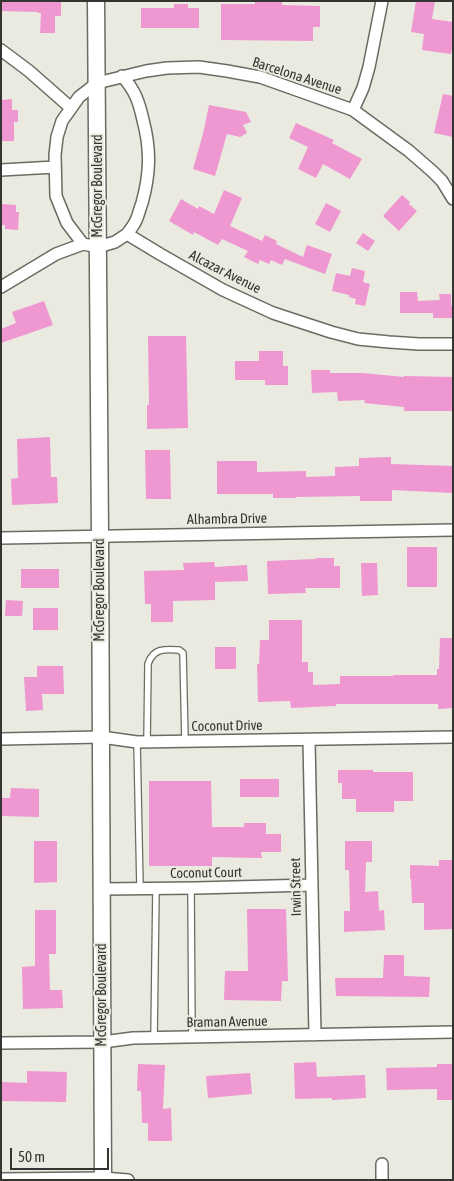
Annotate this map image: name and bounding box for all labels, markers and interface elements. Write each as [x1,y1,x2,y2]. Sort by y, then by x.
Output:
street label: Barcelona Avenue [250,54,344,98]
street label: McGregor Boulevard [90,134,106,238]
street label: Alcazar Avenue [186,247,264,297]
street label: Alhambra Drive [187,510,267,528]
street label: McGregor Boulevard [92,538,108,642]
street label: Coconut Drive [191,717,263,735]
street label: Irwin Street [287,858,305,916]
street label: Coconut Court [170,864,242,882]
street label: McGregor Boulevard [94,943,110,1047]
street label: Braman Avenue [186,1013,268,1031]
scale bar [12,1138,111,1170]
text: 50 m [18,1148,45,1165]

